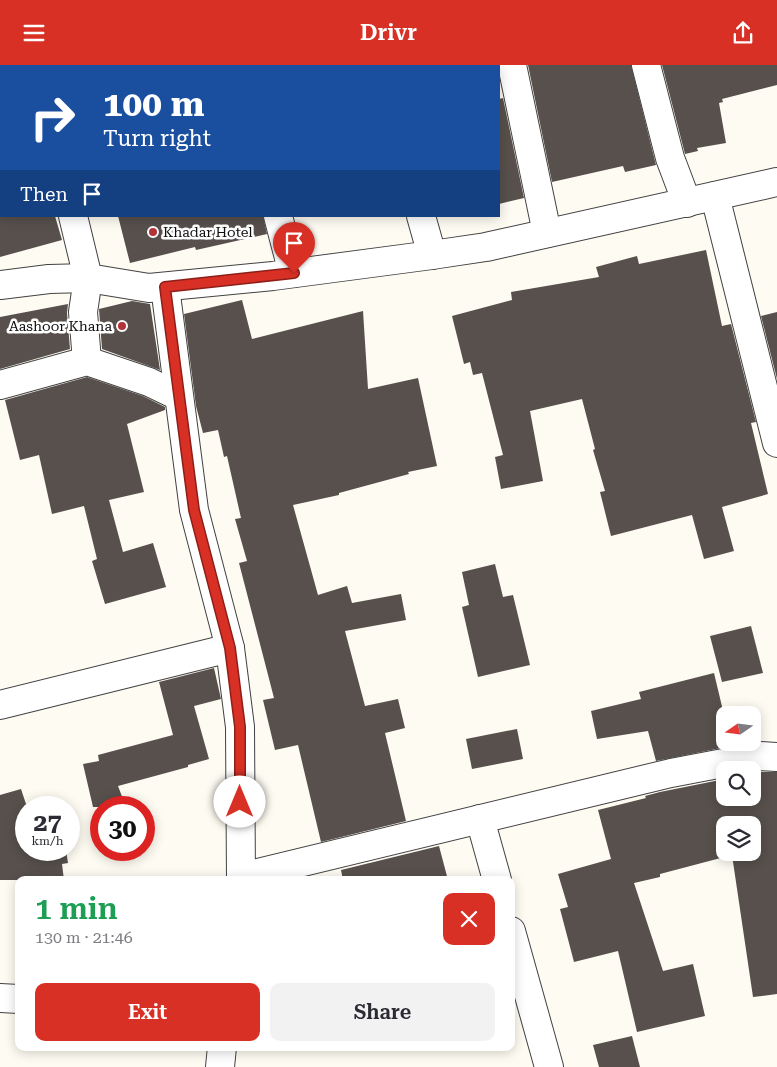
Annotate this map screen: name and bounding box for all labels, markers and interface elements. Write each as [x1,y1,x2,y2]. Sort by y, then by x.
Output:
icon: menu [20,19,48,47]
icon: share [729,19,757,47]
text: Drivr [360,20,417,45]
text: 100 m [103,84,204,125]
icon: right [20,85,85,150]
text: Turn right [103,126,211,151]
icon: arrive [78,180,106,208]
text: Then [20,183,68,206]
pin [273,222,315,273]
place label: Khadar Hotel [163,224,253,240]
marker: Khadar Hotel [147,226,159,238]
icon: arrive [280,229,308,257]
place label: Aashoor Khana [9,318,112,334]
marker: Aashoor Khana [116,320,128,332]
north arrow [716,706,761,751]
map controls [716,706,761,861]
button: search [716,761,761,806]
position arrow [213,775,265,827]
speed limit sign: 30 [90,796,155,861]
text: 27 [33,808,62,837]
button: layers [716,816,761,861]
text: km/h [31,834,64,848]
text: 1 min [35,891,118,926]
button: close [443,893,495,945]
text: 130 m · 21:46 [35,928,133,947]
button: Exit [35,983,260,1041]
button: Share [270,983,495,1041]

